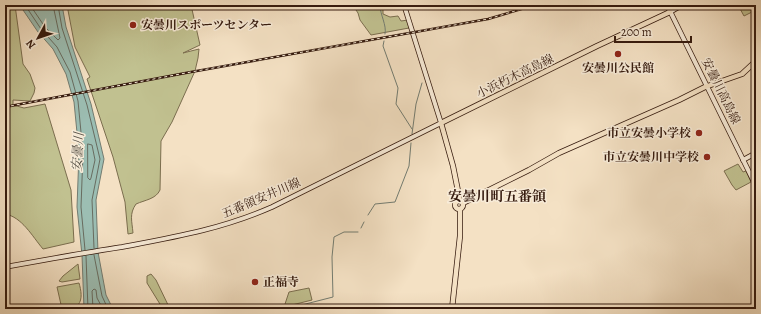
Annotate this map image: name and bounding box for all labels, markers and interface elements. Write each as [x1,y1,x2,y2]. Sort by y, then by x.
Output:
place label: 安曇川スポーツセンター [141,17,272,33]
north arrow [18,18,58,58]
scale bar [615,18,691,44]
marker: 安曇川スポーツセンター [128,20,138,30]
text: 200 m [621,24,652,40]
text: N [22,36,39,52]
marker: 安曇川公民館 [613,49,623,59]
street label: 小浜朽木高島線 [474,50,556,102]
street label: 安曇川高島線 [698,55,744,127]
place label: 安曇川公民館 [582,60,654,76]
place label: 市立安曇小学校 [607,125,691,141]
marker: 市立安曇小学校 [694,128,704,138]
water label: 安曇川 [68,130,87,172]
place label: 市立安曇川中学校 [603,149,699,165]
marker: 市立安曇川中学校 [702,152,712,162]
street label: 五番領安井川線 [219,174,303,222]
district label: 安曇川町五番領 [448,187,546,206]
place label: 正福寺 [263,274,299,290]
marker: 正福寺 [250,277,260,287]

